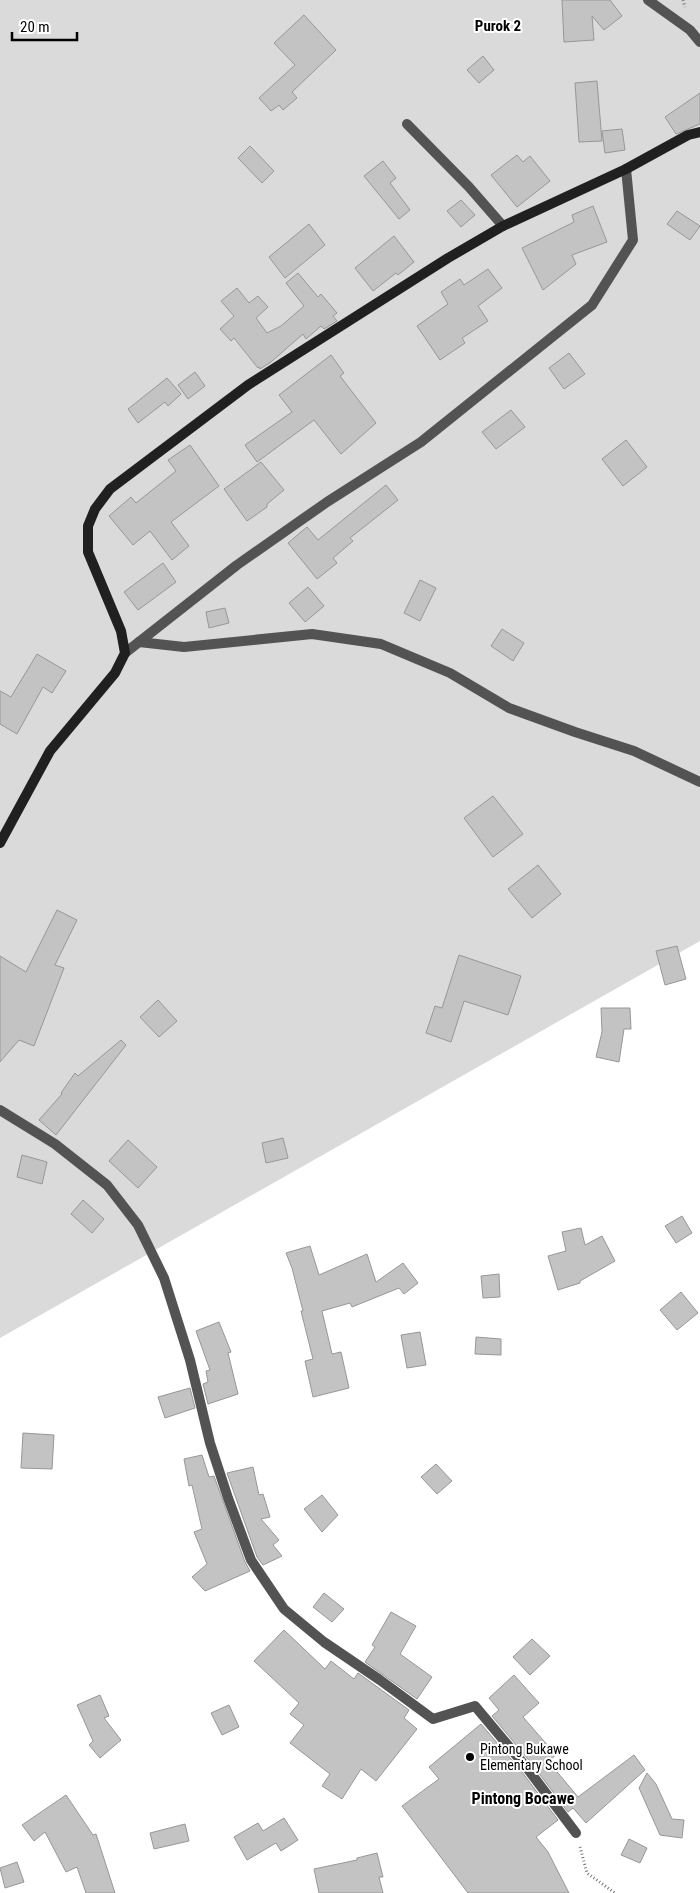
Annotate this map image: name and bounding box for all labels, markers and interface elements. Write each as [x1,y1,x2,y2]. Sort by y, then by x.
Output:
scale bar [12,10,78,42]
district label: Purok 2 [475,17,521,35]
text: 20 m [20,18,50,36]
place label: Pintong Bukawe Elementary School [480,1741,583,1773]
marker: Pintong Bukawe Elementary School [464,1751,476,1763]
district label: Pintong Bocawe [472,1789,575,1808]

